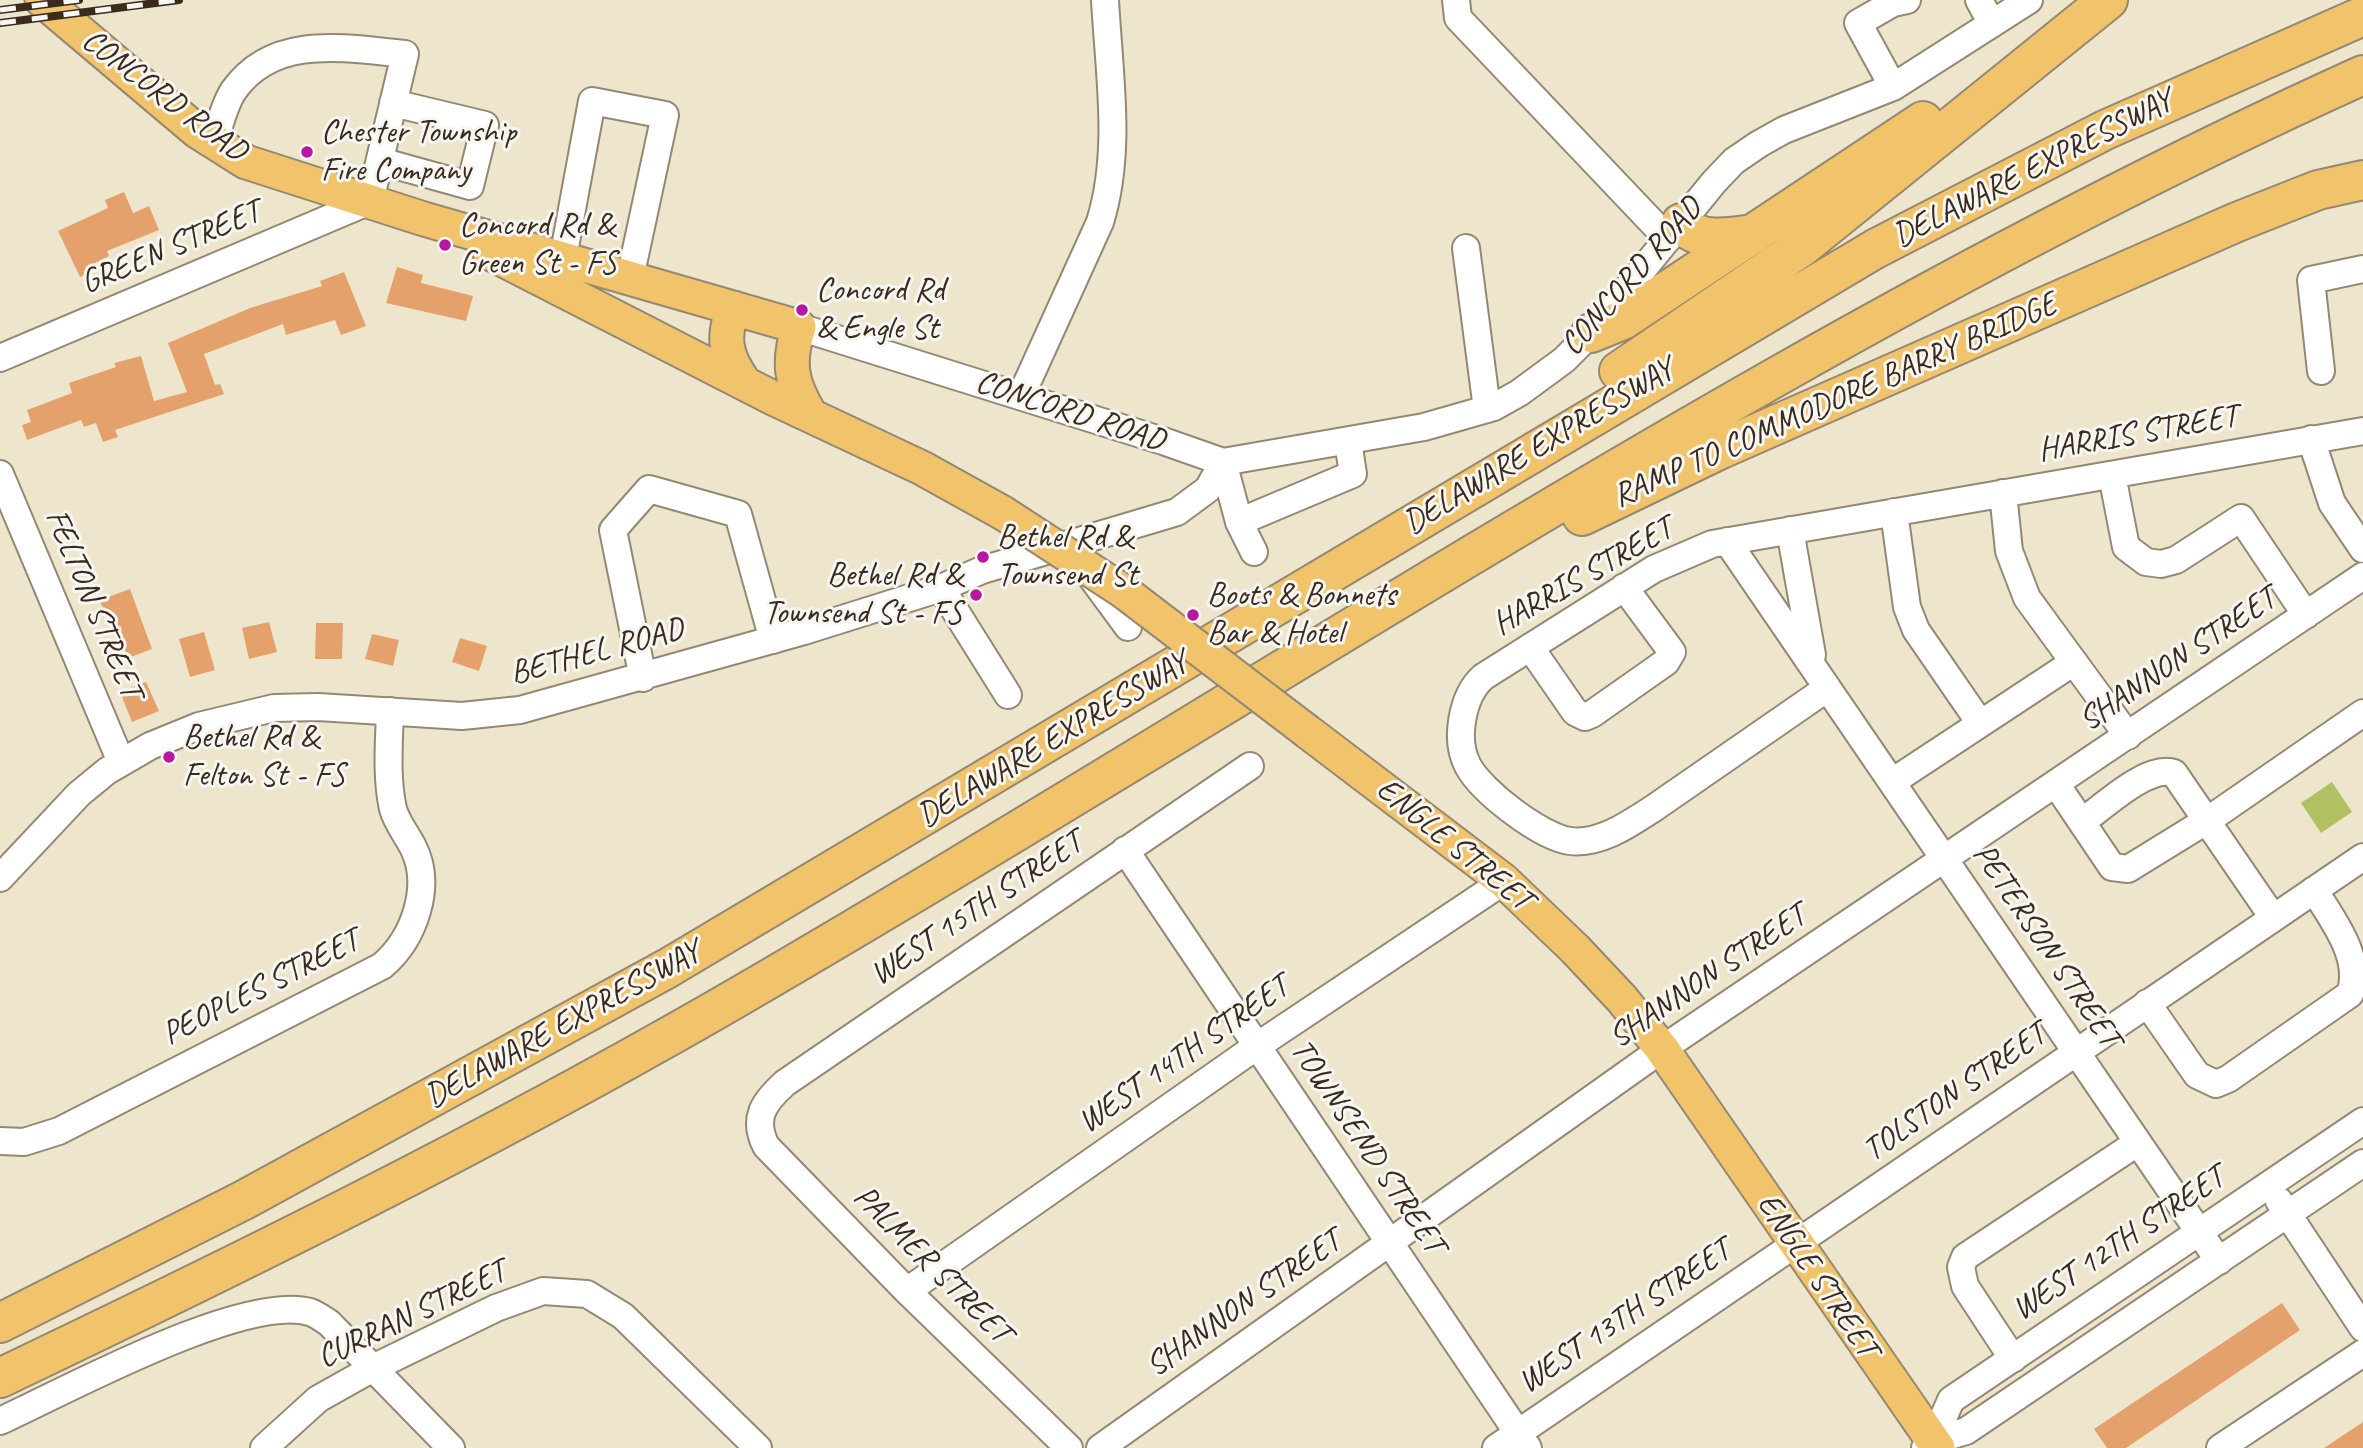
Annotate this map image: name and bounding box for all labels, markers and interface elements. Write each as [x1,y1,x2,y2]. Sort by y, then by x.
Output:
street label: CONCORD ROAD [74,21,254,171]
street label: DELAWARE EXPRESSWAY [1886,81,2180,257]
place label: Chester Township Fire Company [321,113,516,191]
marker: Chester Township Fire Company [299,144,315,160]
street label: CONCORD ROAD [1553,190,1711,364]
street label: GREEN STREET [75,192,267,304]
place label: Concord Rd & Green St - FS [459,206,617,284]
marker: Concord Rd & Green St - FS [437,237,453,253]
place label: Concord Rd & Engle St [816,271,945,349]
street label: RAMP TO COMMODORE BARRY BRIDGE [1607,285,2063,517]
marker: Concord Rd & Engle St [794,302,810,318]
street label: DELAWARE EXPRESSWAY [1397,351,1681,543]
street label: CONCORD ROAD [970,363,1170,461]
street label: HARRIS STREET [2035,397,2241,471]
street label: FELTON STREET [35,504,151,704]
street label: HARRIS STREET [1486,509,1680,645]
place label: Bethel Rd & Townsend St [997,518,1138,596]
marker: Bethel Rd & Townsend St [975,549,991,565]
place label: Bethel Rd & Townsend St - FS [763,556,962,634]
place label: Boots & Bonnets Bar & Hotel [1207,576,1396,654]
street label: SHANNON STREET [2072,579,2284,741]
marker: Bethel Rd & Townsend St - FS [968,587,984,603]
marker: Boots & Bonnets Bar & Hotel [1185,607,1201,623]
street label: BETHEL ROAD [506,610,688,694]
street label: DELAWARE EXPRESSWAY [911,644,1195,836]
place label: Bethel Rd & Felton St - FS [183,718,345,796]
marker: Bethel Rd & Felton St - FS [161,749,177,765]
street label: ENGLE STREET [1368,770,1540,920]
street label: WEST 15TH STREET [863,823,1091,995]
street label: PETERSON STREET [1963,837,2129,1055]
street label: SHANNON STREET [1602,896,1814,1058]
street label: PEOPLES STREET [156,921,366,1055]
street label: DELAWARE EXPRESSWAY [418,933,708,1117]
street label: WEST 14TH STREET [1071,968,1297,1142]
street label: TOLSTON STREET [1856,1015,2054,1171]
street label: TOWNSEND STREET [1281,1032,1453,1262]
street label: WEST 12TH STREET [2005,1158,2233,1330]
street label: PALMER STREET [845,1178,1019,1352]
street label: ENGLE STREET [1748,1186,1886,1366]
street label: SHANNON STREET [1139,1222,1349,1386]
street label: WEST 13TH STREET [1511,1231,1739,1403]
street label: CURRAN STREET [311,1252,513,1378]

